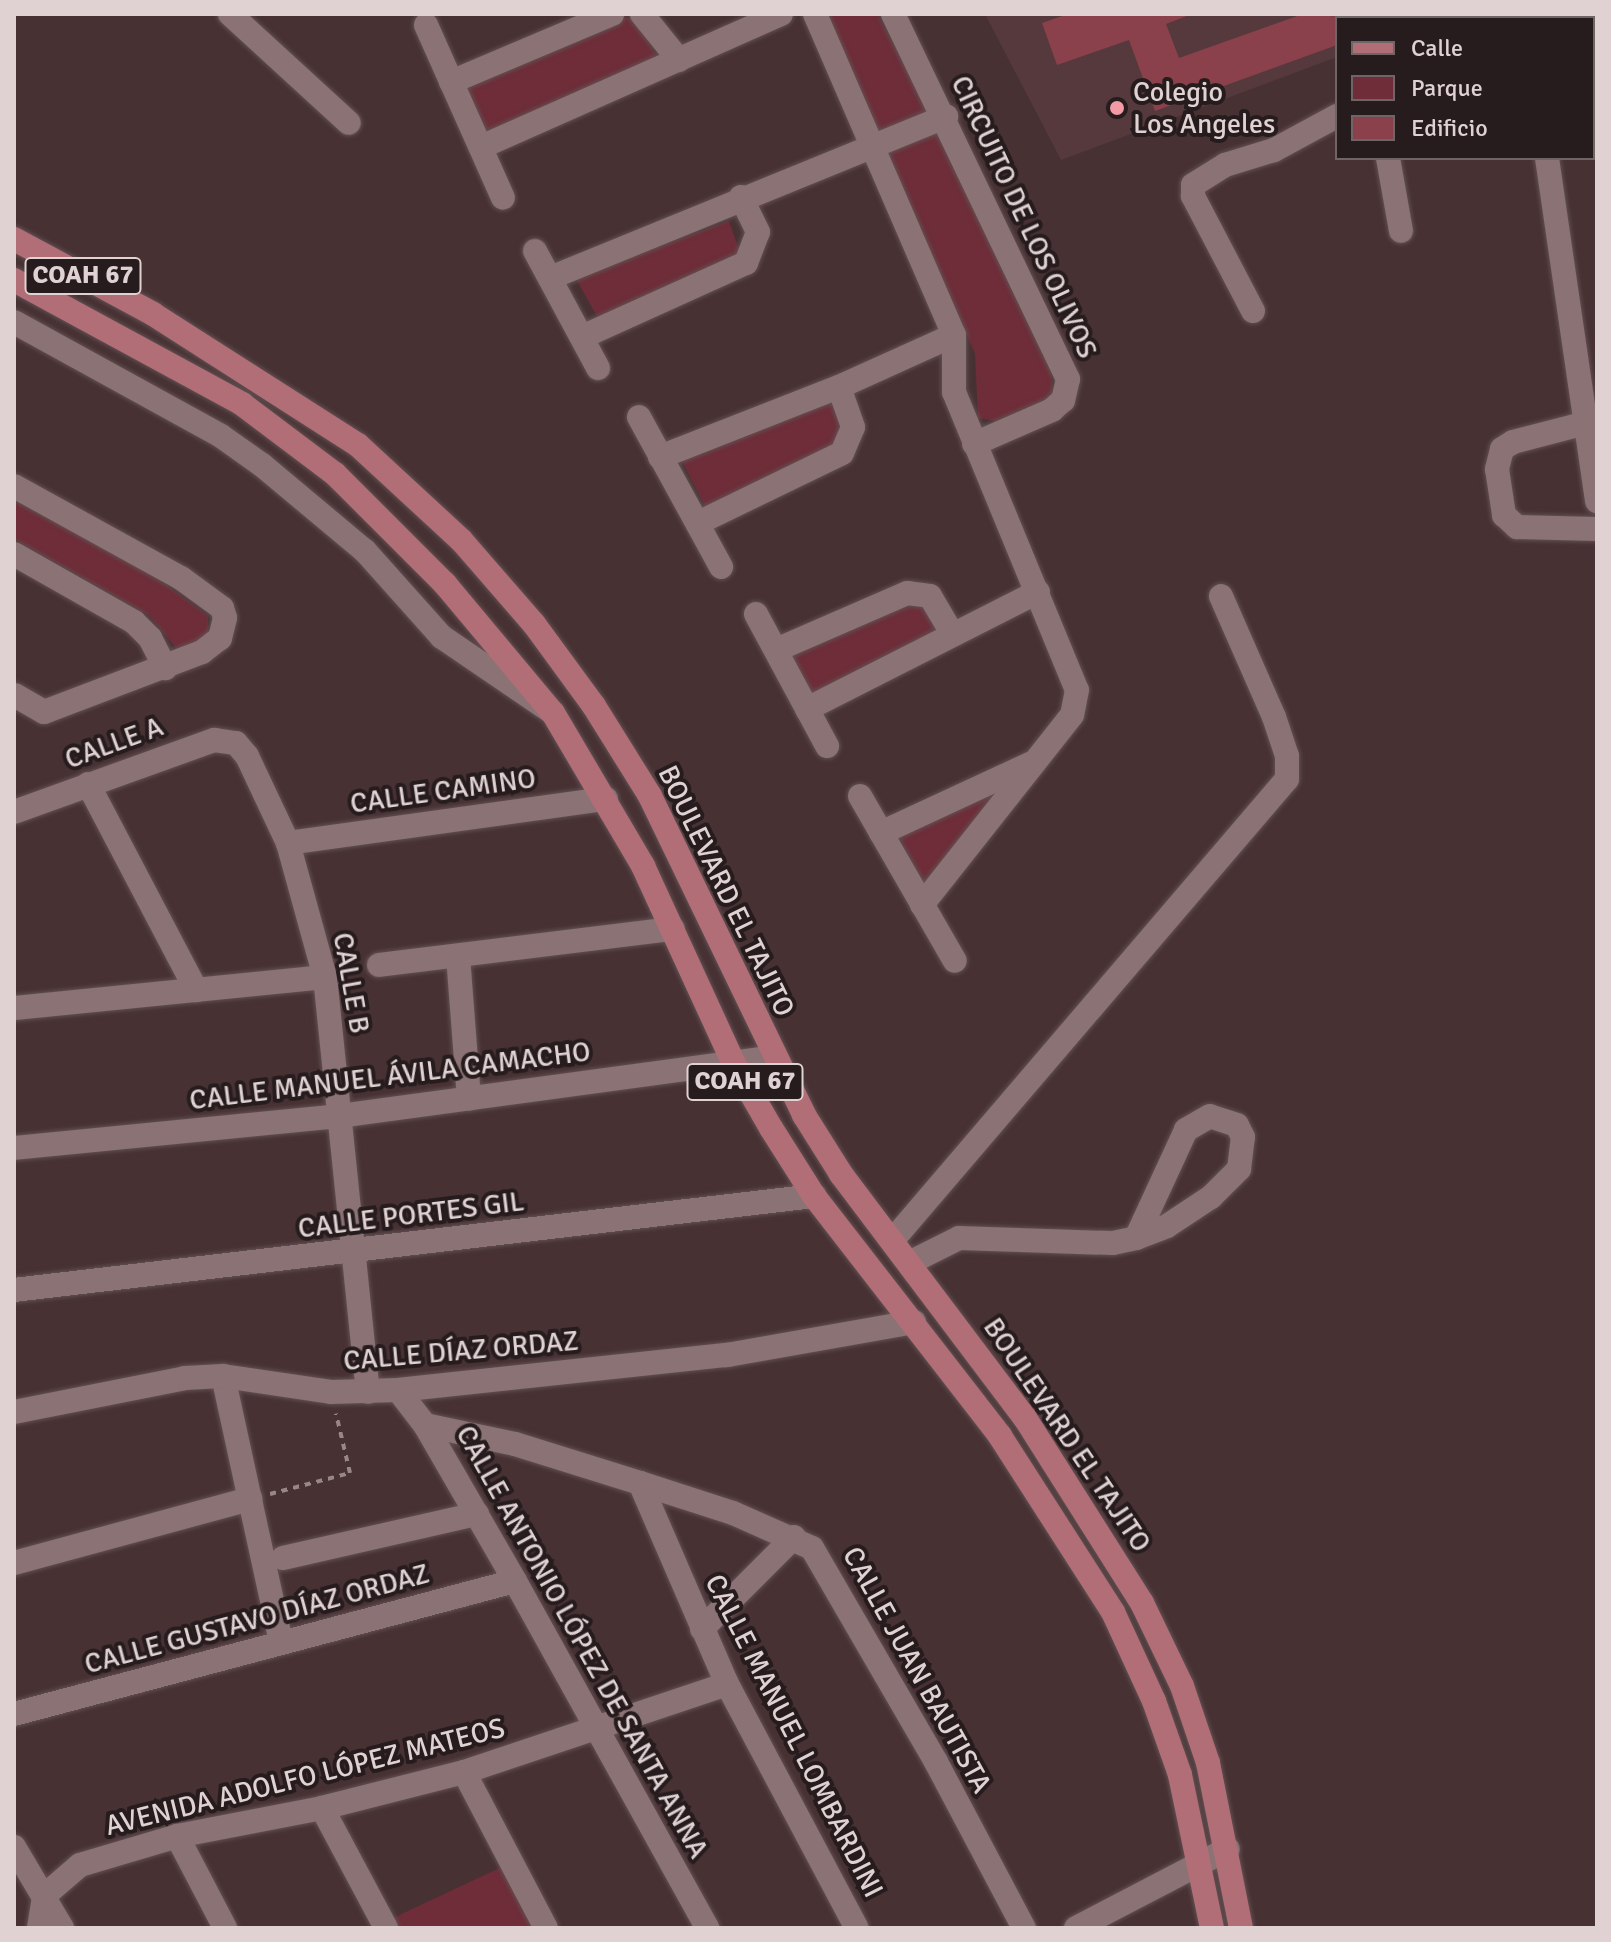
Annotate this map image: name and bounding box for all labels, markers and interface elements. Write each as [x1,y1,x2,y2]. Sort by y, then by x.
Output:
legend [1335,16,1595,160]
text: Calle [1411,33,1463,63]
street label: CIRCUITO DE LOS OLIVOS [944,70,1104,364]
text: Parque [1411,73,1483,103]
place label: Colegio Los Angeles [1133,75,1275,141]
marker: Colegio Los Angeles [1108,99,1126,117]
text: Edificio [1411,113,1488,143]
road number: COAH 67 [23,254,143,298]
street label: CALLE A [60,710,168,776]
street label: BOULEVARD EL TAJITO [651,760,801,1022]
street label: CALLE CAMINO [348,761,538,821]
street label: CALLE B [326,930,376,1036]
street label: CALLE MANUEL ÁVILA CAMACHO [188,1035,592,1117]
road number: COAH 67 [685,1060,805,1104]
street label: CALLE PORTES GIL [296,1184,526,1246]
street label: BOULEVARD EL TAJITO [976,1312,1158,1558]
street label: CALLE DÍAZ ORDAZ [342,1324,580,1378]
street label: CALLE ANTONIO LÓPEZ DE SANTA ANNA [449,1420,715,1864]
street label: CALLE JUAN BAUTISTA [835,1541,999,1799]
street label: CALLE GUSTAVO DÍAZ ORDAZ [81,1557,433,1681]
street label: CALLE MANUEL LOMBARDINI [698,1569,890,1903]
street label: AVENIDA ADOLFO LÓPEZ MATEOS [102,1711,508,1843]

